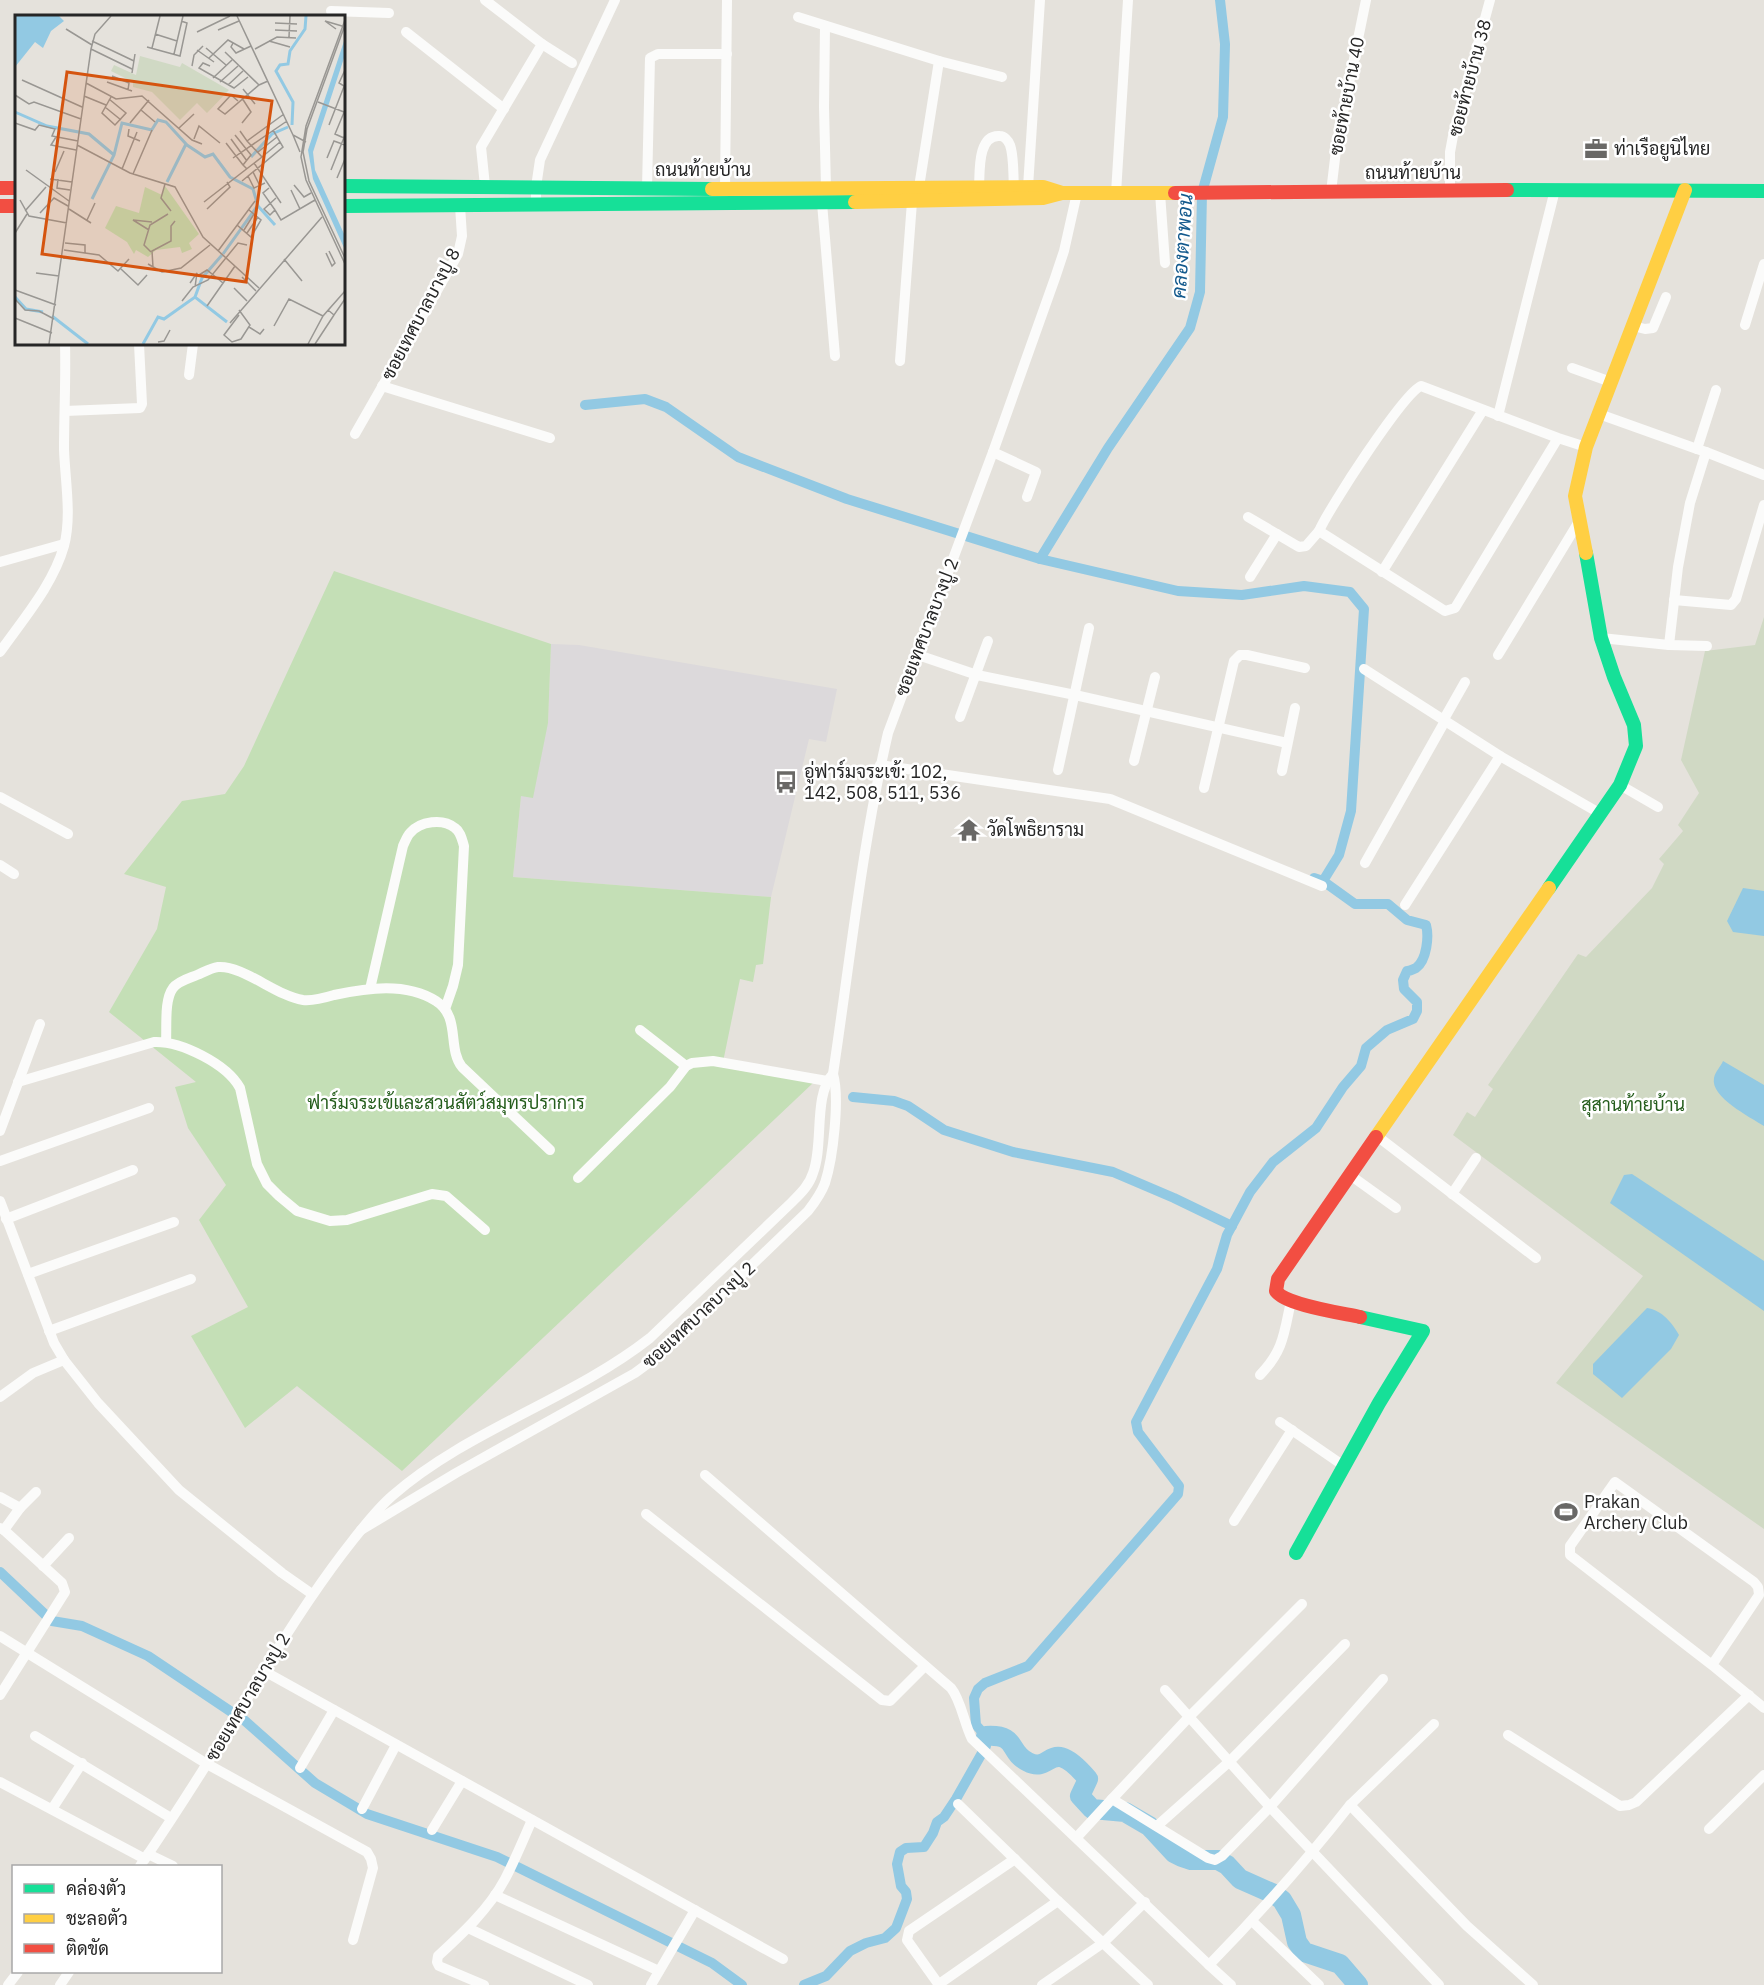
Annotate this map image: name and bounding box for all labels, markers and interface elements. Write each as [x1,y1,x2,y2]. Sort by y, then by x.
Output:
inset map [15,15,345,345]
street label: ซอยท้ายบ้าน 38 [1443,17,1496,139]
street label: ซอยท้ายบ้าน 40 [1324,35,1369,157]
office icon: ท่าเรือยูนิไทย [1583,136,1609,162]
place label: ท่าเรือยูนิไทย [1614,136,1710,162]
street label: ถนนท้ายบ้าน [655,158,751,181]
street label: ถนนท้ายบ้าน [1365,161,1461,184]
water label: คลองตาพอน [1164,192,1199,299]
street label: ซอยเทศบาลบางปู 8 [376,244,467,385]
street label: ซอยเทศบาลบางปู 2 [890,554,965,700]
place label: อู่ฟาร์มจระเข้: 102, 142, 508, 511, 536 [804,759,961,804]
bus stop icon: อู่ฟาร์มจระเข้: 102, 142, 508, 511, 536 [773,769,799,795]
temple icon: วัดโพธิยาราม [956,817,982,843]
place label: วัดโพธิยาราม [987,817,1084,841]
park label: ฟาร์มจระเข้และสวนสัตว์สมุทรปราการ [307,1090,585,1115]
park label: สุสานท้ายบ้าน [1581,1093,1685,1117]
street label: ซอยเทศบาลบางปู 2 [637,1256,761,1374]
place label: Prakan Archery Club [1584,1490,1688,1534]
sports icon: Prakan Archery Club [1553,1499,1579,1525]
street label: ซอยเทศบาลบางปู 2 [200,1628,297,1766]
legend [12,1865,222,1973]
text: คล่องตัว [66,1877,126,1900]
text: ชะลอตัว [66,1907,128,1930]
text: ติดขัด [66,1937,109,1960]

